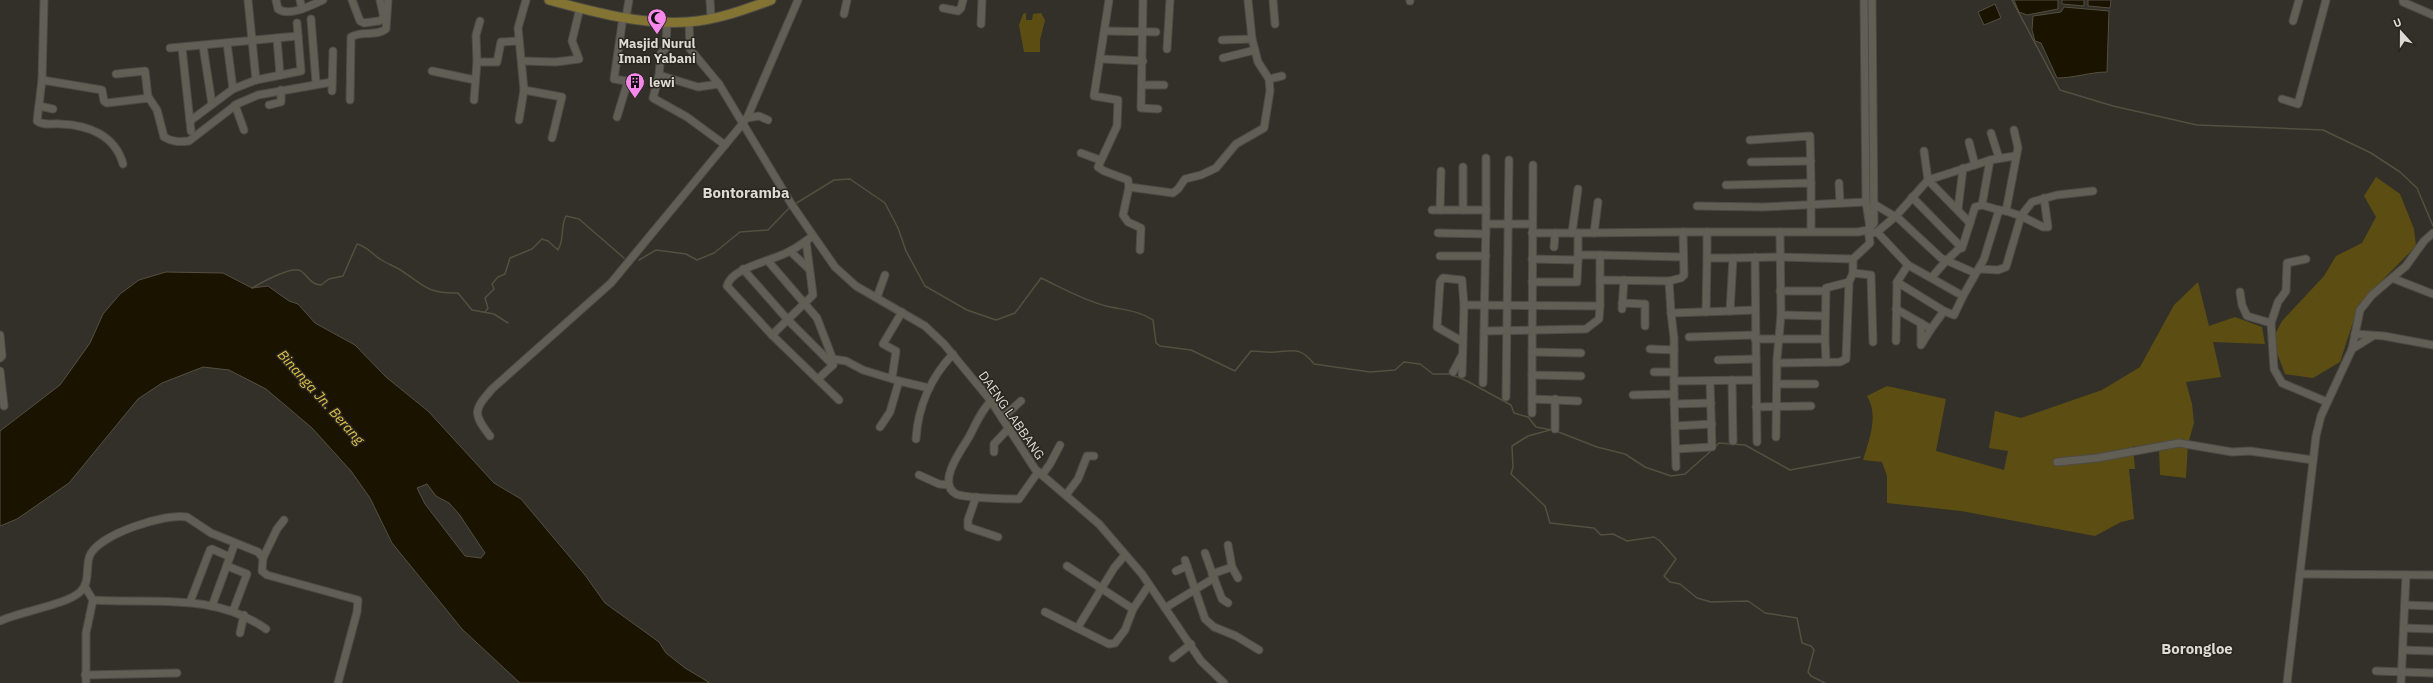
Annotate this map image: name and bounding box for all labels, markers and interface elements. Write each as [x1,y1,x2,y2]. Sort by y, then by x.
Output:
mosque icon: Masjid Nurul Iman Yabani [646,7,668,35]
north arrow [2381,12,2421,52]
text: U [2391,15,2403,31]
place label: Masjid Nurul Iman Yabani [618,35,696,67]
building icon: lewi [624,71,646,99]
place label: lewi [649,74,675,91]
district label: Bontoramba [702,183,790,202]
water label: Binanga Jn. Berang [274,346,369,449]
street label: DAENG LABBANG [975,368,1048,463]
district label: Borongloe [2161,639,2233,658]

